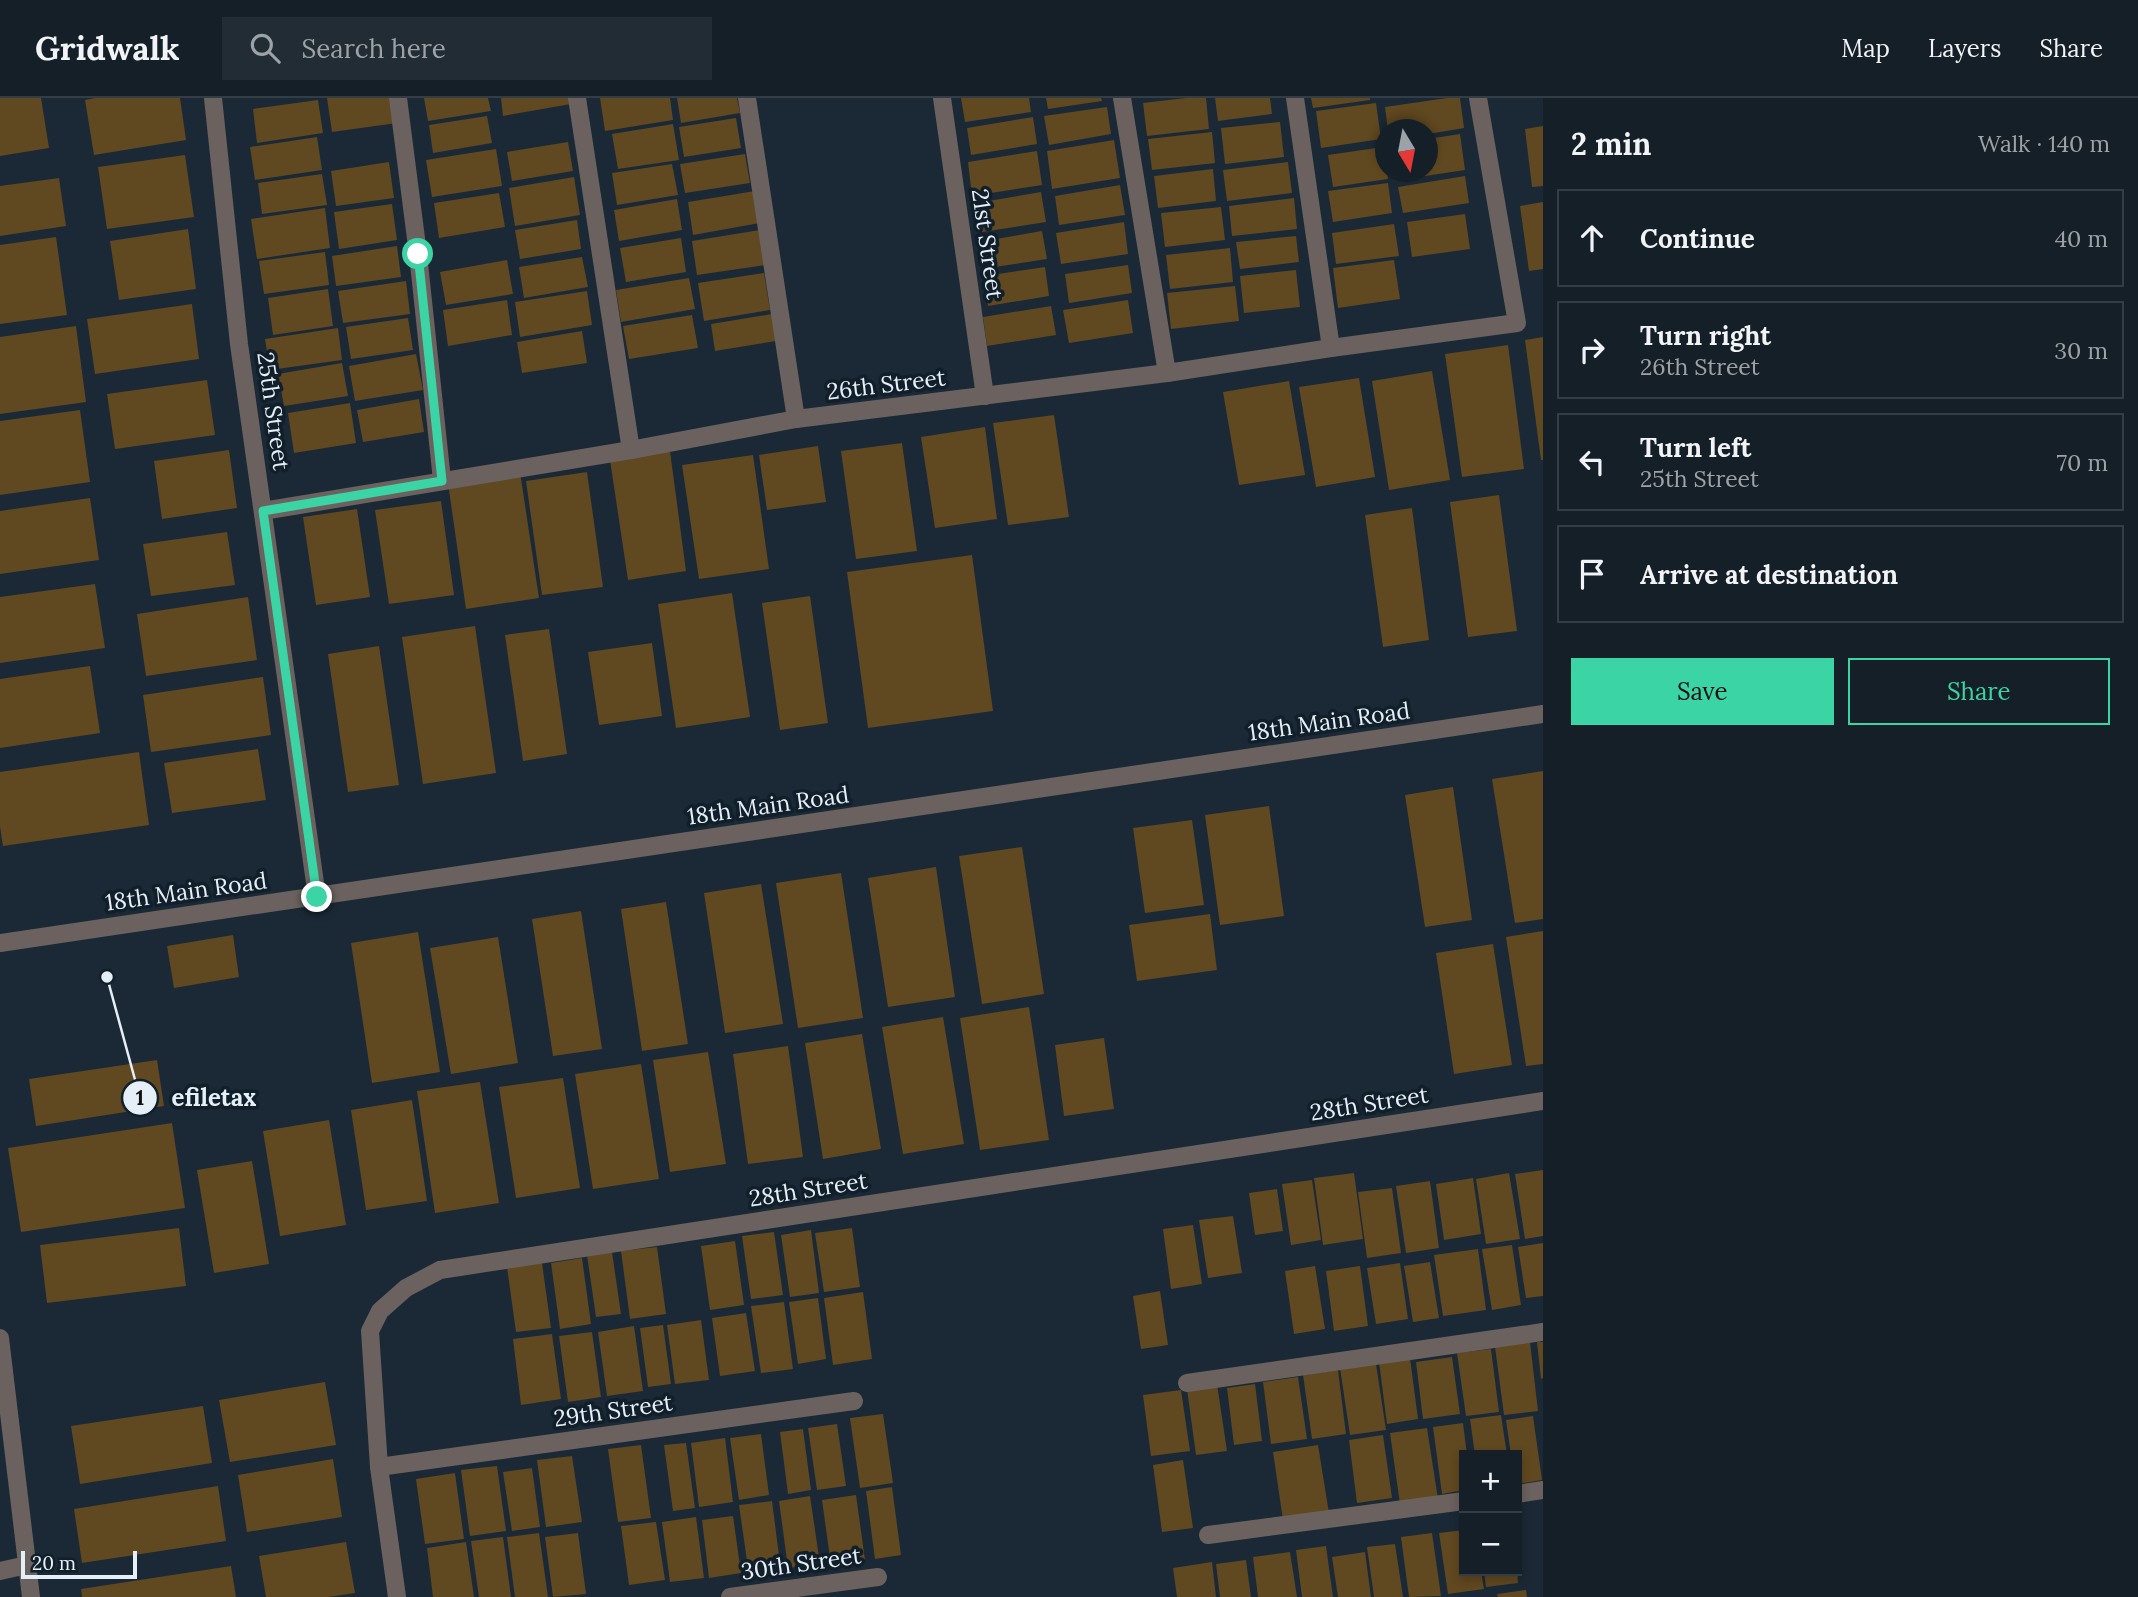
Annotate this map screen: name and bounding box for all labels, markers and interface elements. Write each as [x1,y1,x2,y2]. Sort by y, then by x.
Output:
search box [222,17,712,80]
text: Gridwalk [35,27,180,69]
icon: search [246,29,284,67]
text: Search here [302,32,446,65]
text: Map [1841,33,1890,64]
text: Layers [1928,33,2001,64]
text: Share [2039,33,2103,64]
north arrow [1375,119,1438,182]
text: 2 min [1571,125,1651,163]
text: Walk · 140 m [1978,129,2110,158]
street label: 21st Street [966,187,1010,301]
icon: ahead [1573,219,1611,257]
text: Continue [1640,222,1755,255]
text: 40 m [2055,224,2108,253]
route start [402,238,433,269]
text: Turn right [1640,319,1771,352]
icon: right [1573,331,1611,369]
text: 30 m [2054,336,2108,365]
street label: 25th Street [251,350,297,472]
text: 26th Street [1640,352,1760,381]
street label: 26th Street [825,362,947,406]
text: Turn left [1640,431,1751,464]
icon: left [1573,443,1611,481]
text: 70 m [2057,448,2108,477]
text: 25th Street [1640,464,1759,493]
icon: arrive [1573,555,1611,593]
text: Arrive at destination [1640,558,1898,591]
button: Save [1571,658,1834,725]
button: Share [1848,658,2110,725]
street label: 18th Main Road [1246,695,1412,747]
street label: 18th Main Road [685,779,851,831]
street label: 18th Main Road [103,865,269,917]
route end [301,881,332,912]
callout: efiletax [122,1075,270,1120]
street label: 28th Street [1308,1079,1430,1127]
text: efiletax [172,1082,256,1113]
text: 1 [136,1084,144,1111]
street label: 28th Street [747,1165,869,1213]
street label: 29th Street [552,1387,674,1433]
map controls [1459,1450,1522,1576]
button: + [1459,1450,1522,1513]
button: − [1459,1513,1522,1576]
street label: 30th Street [739,1540,863,1586]
scale bar [21,1548,136,1580]
text: 20 m [32,1551,76,1575]

